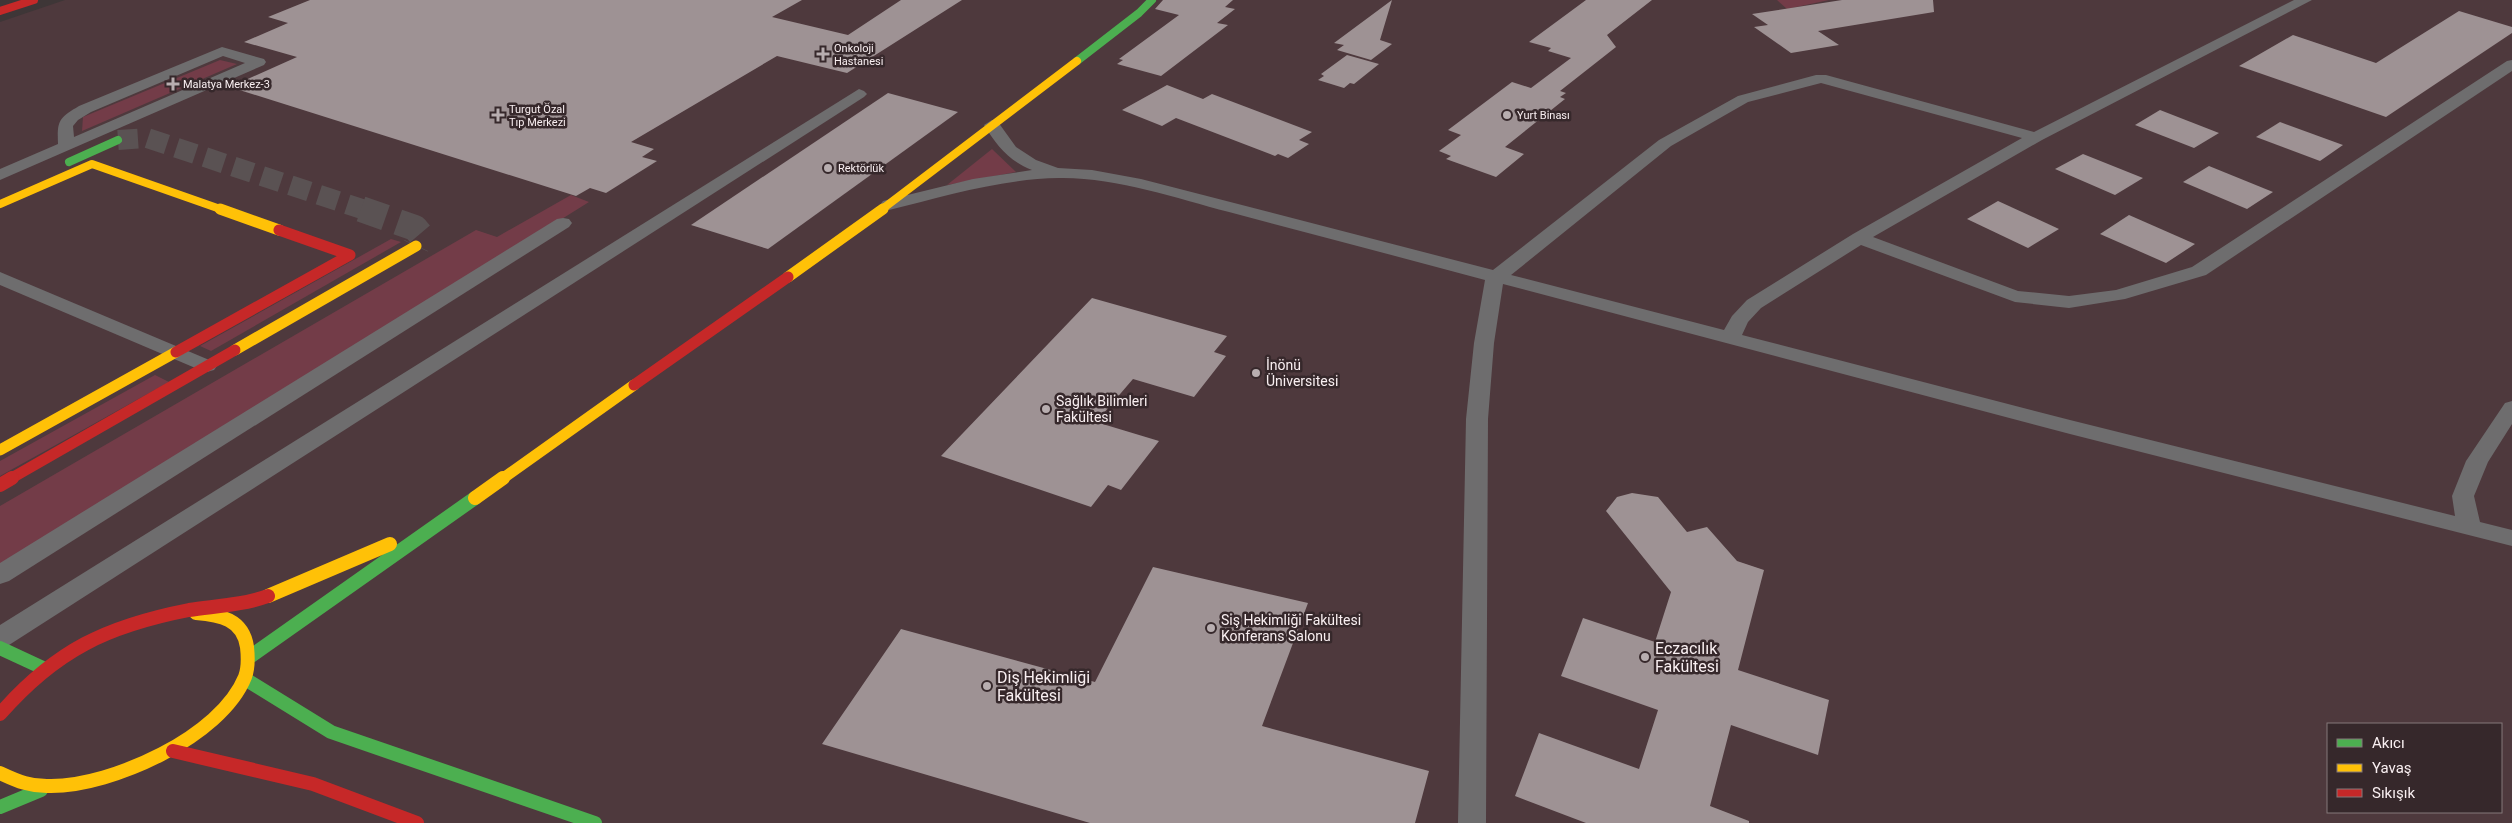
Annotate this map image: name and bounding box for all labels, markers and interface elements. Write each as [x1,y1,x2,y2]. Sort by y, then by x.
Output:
place label: Onkoloji Hastanesi [834,42,883,68]
marker: Onkoloji Hastanesi [816,47,830,61]
marker: Malatya Merkez-3 [167,78,179,90]
place label: Malatya Merkez-3 [183,78,270,91]
place label: Turgut Özal Tıp Merkezi [509,103,566,129]
marker: Turgut Özal Tıp Merkezi [491,108,505,122]
marker: Yurt Binası [1501,109,1513,121]
place label: Yurt Binası [1517,109,1570,122]
marker: Rektörlük [822,162,834,174]
place label: Rektörlük [838,162,884,175]
place label: İnönü Üniversitesi [1266,357,1338,389]
marker: İnönü Üniversitesi [1250,367,1262,379]
place label: Sağlık Bilimleri Fakültesi [1056,393,1147,425]
marker: Sağlık Bilimleri Fakültesi [1040,403,1052,415]
place label: Siş Hekimliği Fakültesi Konferans Salonu [1221,612,1361,644]
marker: Siş Hekimliği Fakültesi Konferans Salonu [1205,622,1217,634]
place label: Eczacılık Fakültesi [1655,639,1719,676]
marker: Eczacılık Fakültesi [1639,651,1651,663]
place label: Diş Hekimliği Fakültesi [997,668,1090,705]
marker: Diş Hekimliği Fakültesi [981,680,993,692]
legend [2327,723,2502,813]
text: Akıcı [2372,734,2405,752]
text: Yavaş [2372,759,2412,777]
text: Sıkışık [2372,784,2415,802]

